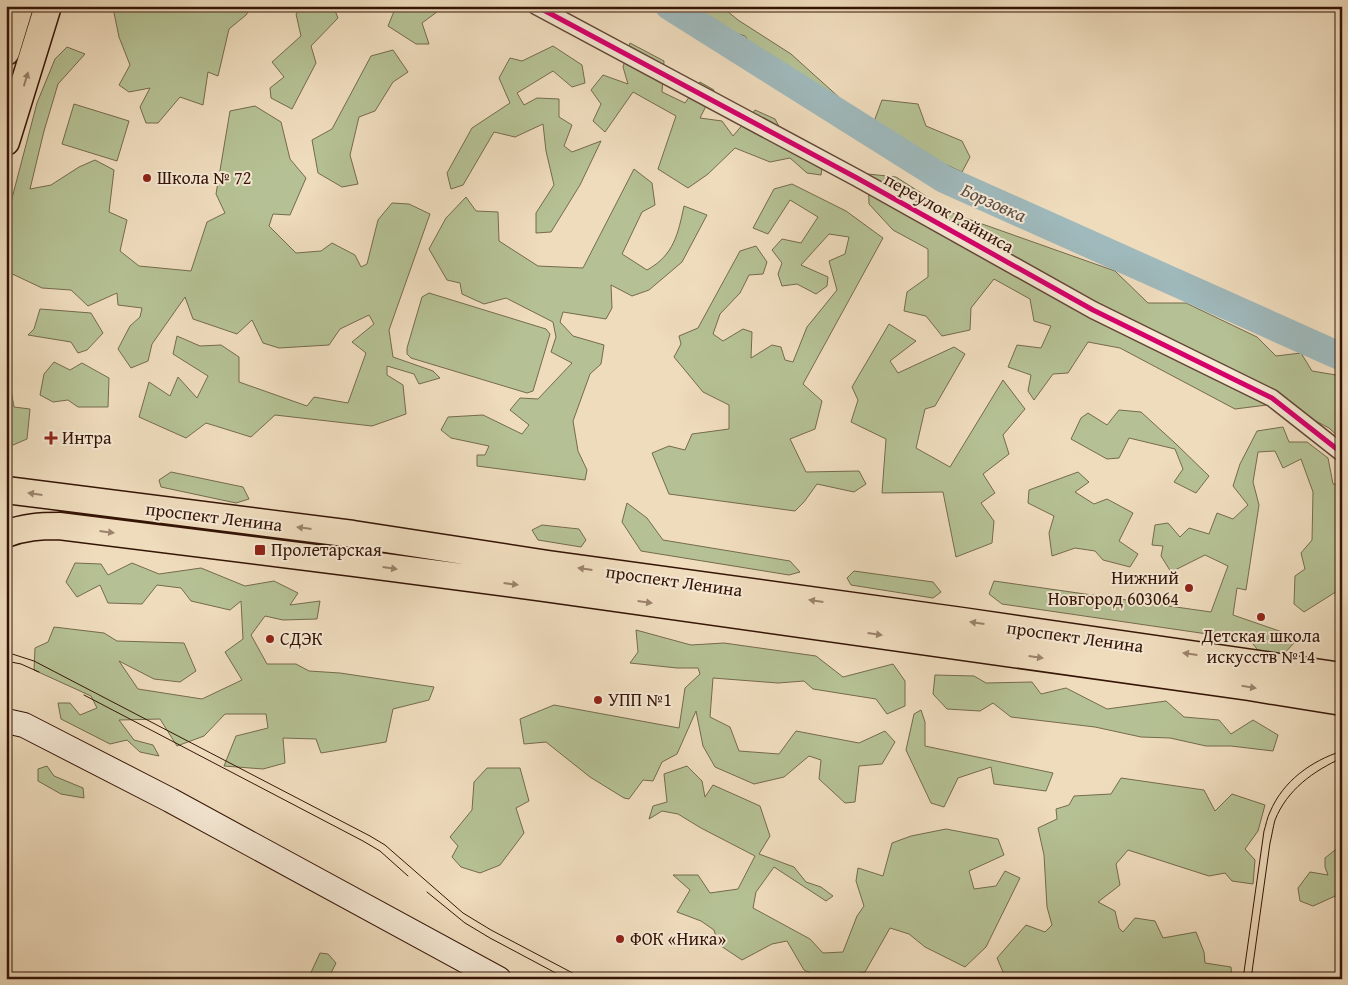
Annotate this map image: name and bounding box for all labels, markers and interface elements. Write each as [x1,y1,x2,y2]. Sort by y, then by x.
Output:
one-way arrow [22,71,30,86]
place label: Школа № 72 [157,164,251,191]
street label: переулок Райниса [879,166,1020,260]
marker: Школа № 72 [141,172,153,184]
water label: Борзовка [957,175,1031,229]
place label: Интра [62,424,112,451]
marker: Интра [44,431,58,445]
one-way arrow [27,490,43,498]
street label: проспект Ленина [144,495,284,538]
one-way arrow [296,524,312,532]
one-way arrow [99,528,115,536]
place label: Пролетарская [271,536,382,563]
marker: Пролетарская [253,543,267,557]
street label: проспект Ленина [604,558,745,604]
one-way arrow [382,564,398,572]
place label: Нижний Новгород 603064 [1048,564,1179,612]
one-way arrow [577,565,593,573]
one-way arrow [503,580,519,588]
marker: Нижний Новгород 603064 [1183,582,1195,594]
one-way arrow [808,597,824,605]
one-way arrow [637,598,653,606]
marker: Детская школа искусств №14 [1255,611,1267,623]
street label: проспект Ленина [1005,614,1146,660]
one-way arrow [968,619,984,627]
place label: Детская школа искусств №14 [1201,622,1321,670]
place label: СДЭК [280,625,323,652]
one-way arrow [867,631,883,639]
marker: СДЭК [264,633,276,645]
one-way arrow [1181,650,1197,658]
one-way arrow [1028,653,1044,661]
one-way arrow [1241,683,1257,691]
place label: УПП №1 [608,686,672,713]
marker: УПП №1 [592,694,604,706]
place label: ФОК «Ника» [630,925,726,952]
marker: ФОК «Ника» [614,933,626,945]

